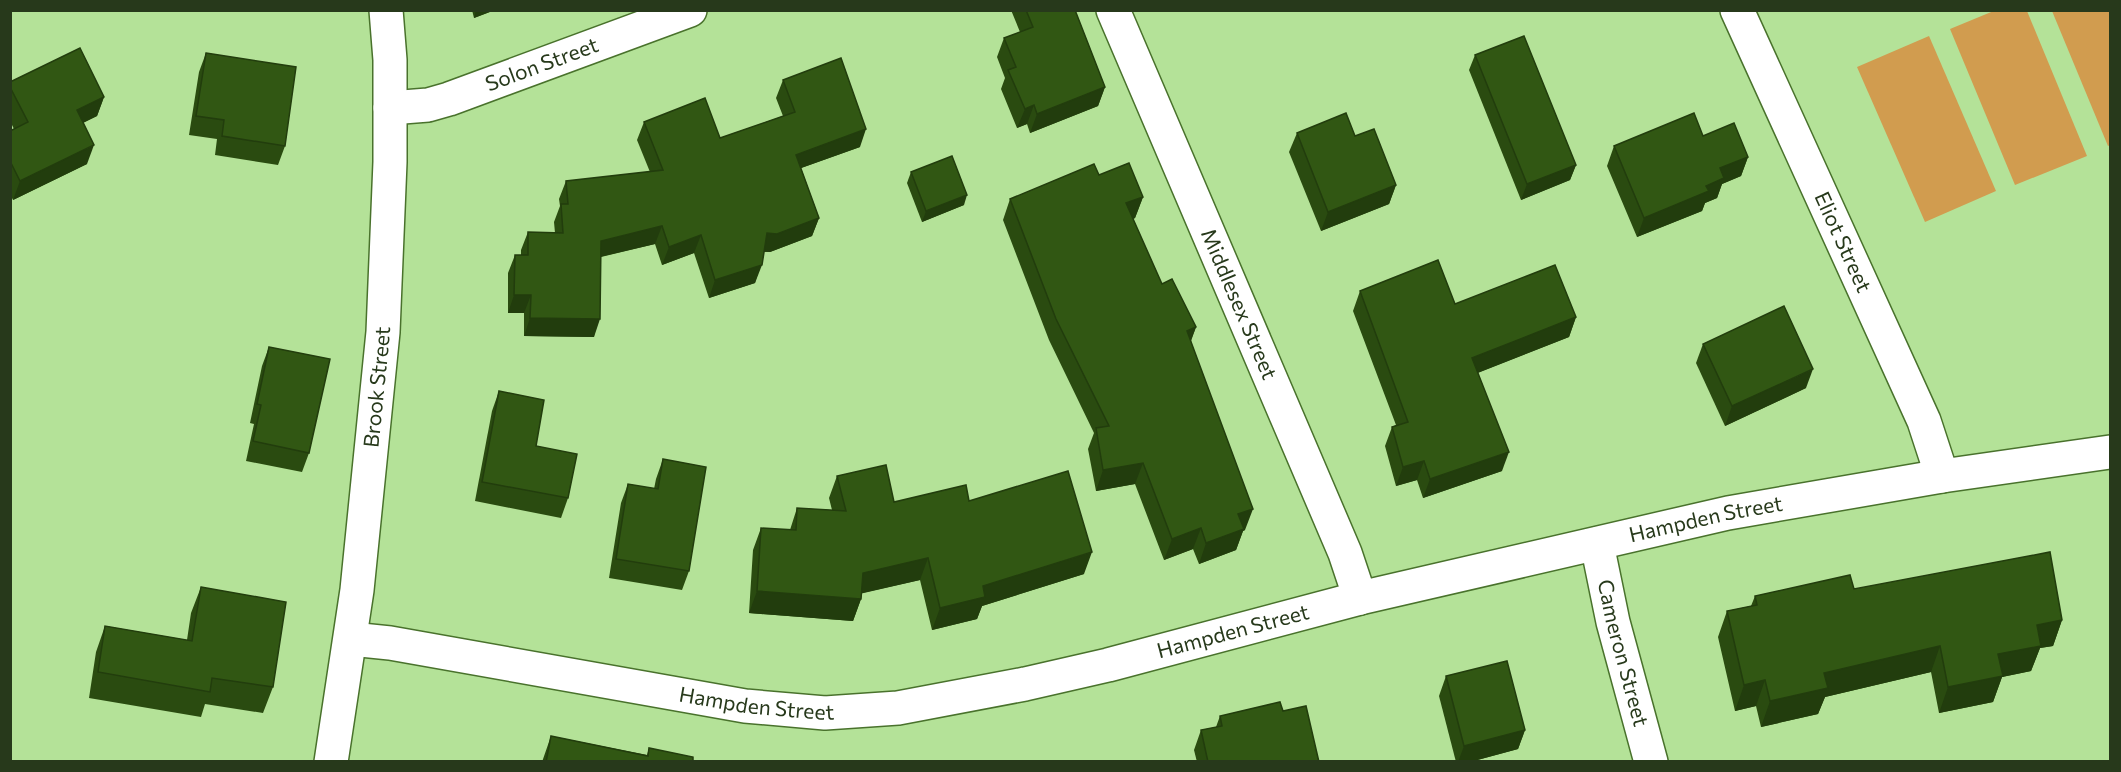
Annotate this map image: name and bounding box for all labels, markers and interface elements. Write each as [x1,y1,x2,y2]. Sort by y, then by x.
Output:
street label: Solon Street [482,31,601,95]
street label: Eliot Street [1810,187,1878,296]
street label: Middlesex Street [1197,225,1283,383]
street label: Brook Street [357,326,394,449]
street label: Hampden Street [1626,490,1784,546]
street label: Cameron Street [1594,577,1655,729]
street label: Hampden Street [1154,598,1311,662]
street label: Hampden Street [677,681,835,724]

